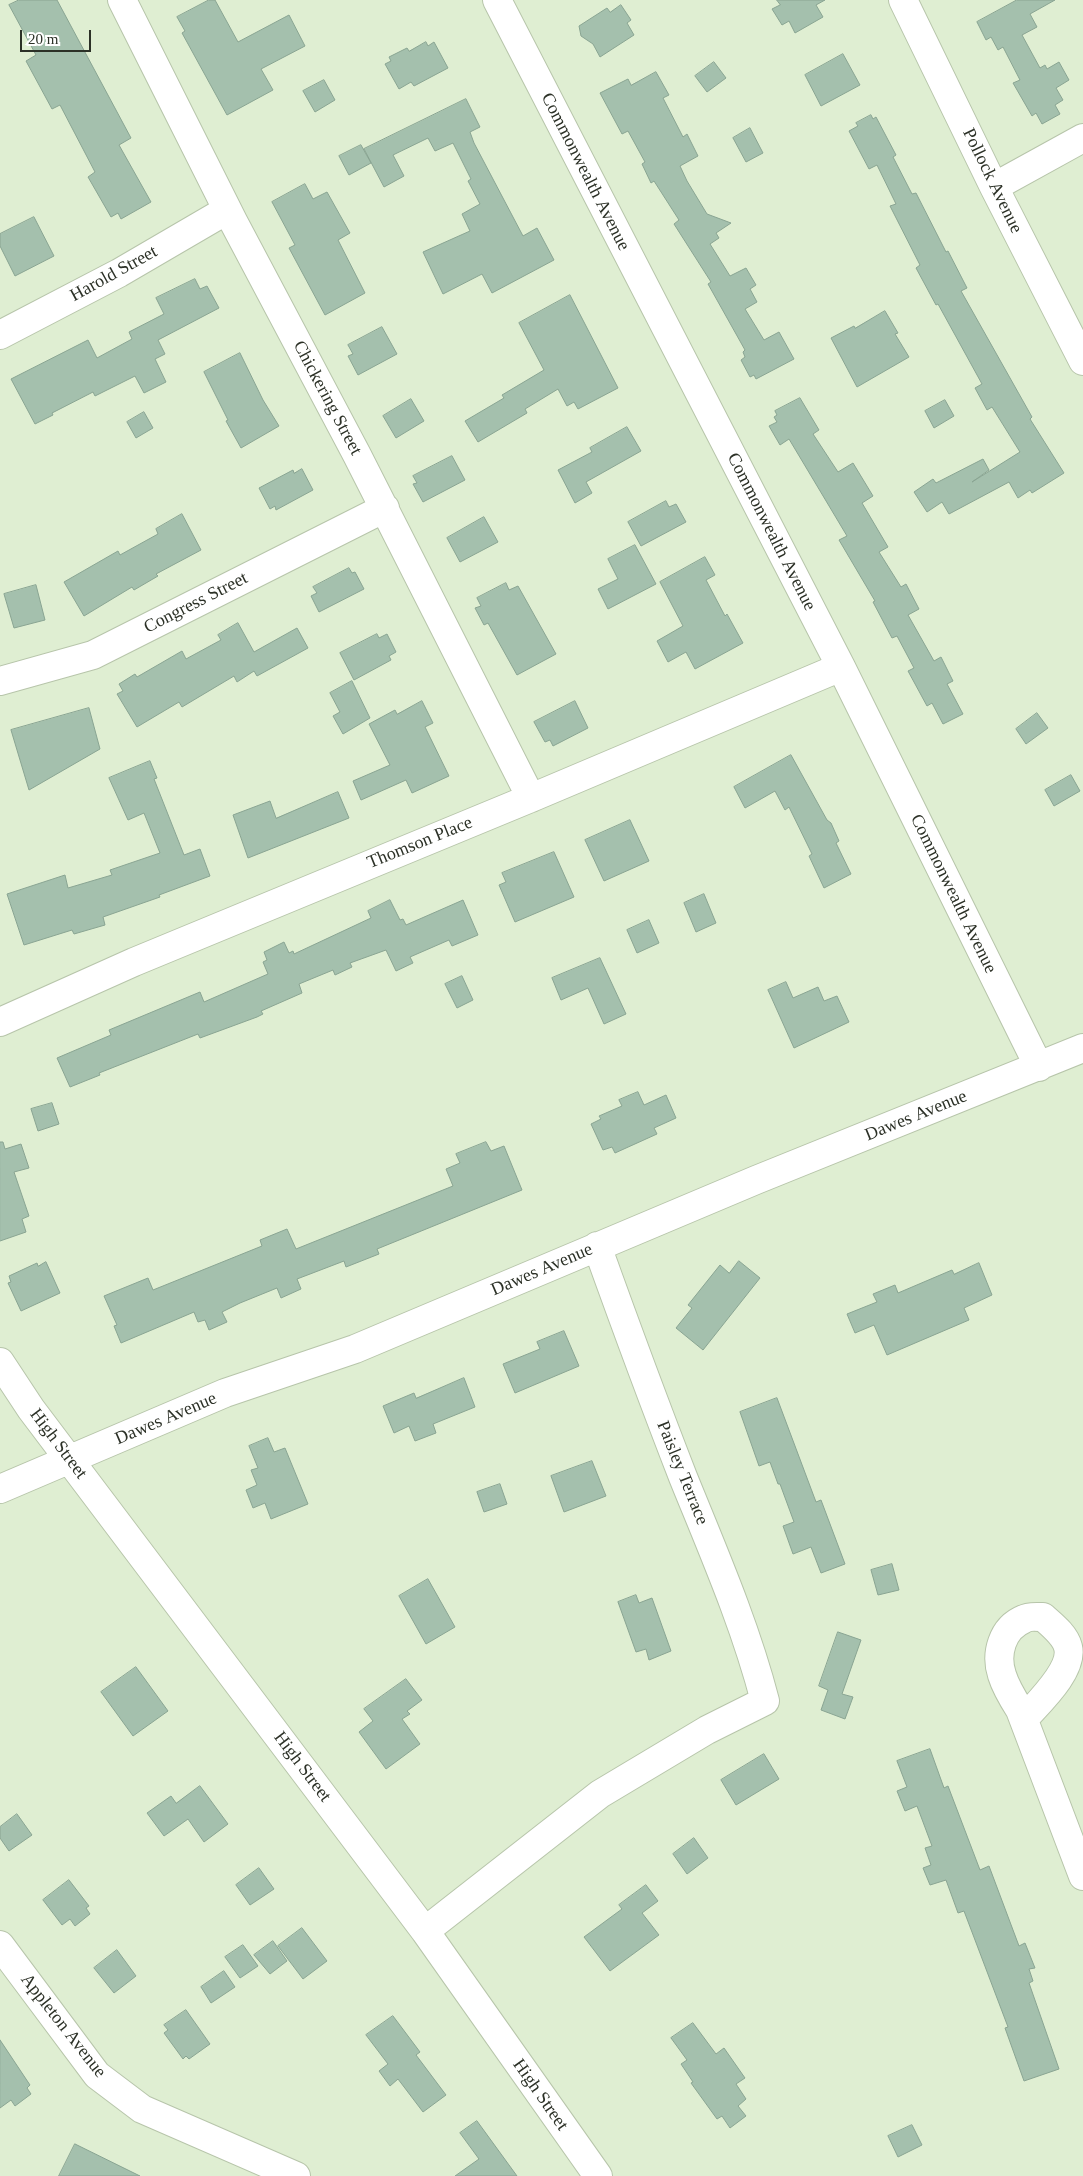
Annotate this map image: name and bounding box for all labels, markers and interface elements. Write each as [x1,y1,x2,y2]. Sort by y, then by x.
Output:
scale bar [22,20,94,52]
text: 20 m [28,31,58,47]
street label: Commonwealth Avenue [536,90,634,254]
street label: Pollock Avenue [957,125,1027,237]
street label: Harold Street [67,241,161,307]
street label: Chickering Street [288,337,366,459]
street label: Commonwealth Avenue [722,450,820,614]
street label: Congress Street [141,568,251,638]
street label: Commonwealth Avenue [905,811,1001,977]
street label: Thomson Place [364,812,476,874]
street label: Dawes Avenue [862,1086,970,1146]
street label: Dawes Avenue [488,1239,596,1301]
street label: Dawes Avenue [112,1388,220,1450]
street label: High Street [25,1405,91,1483]
street label: Paisley Terrace [651,1418,713,1528]
street label: High Street [269,1728,335,1806]
street label: Appleton Avenue [16,1970,110,2082]
street label: High Street [507,2055,573,2135]

